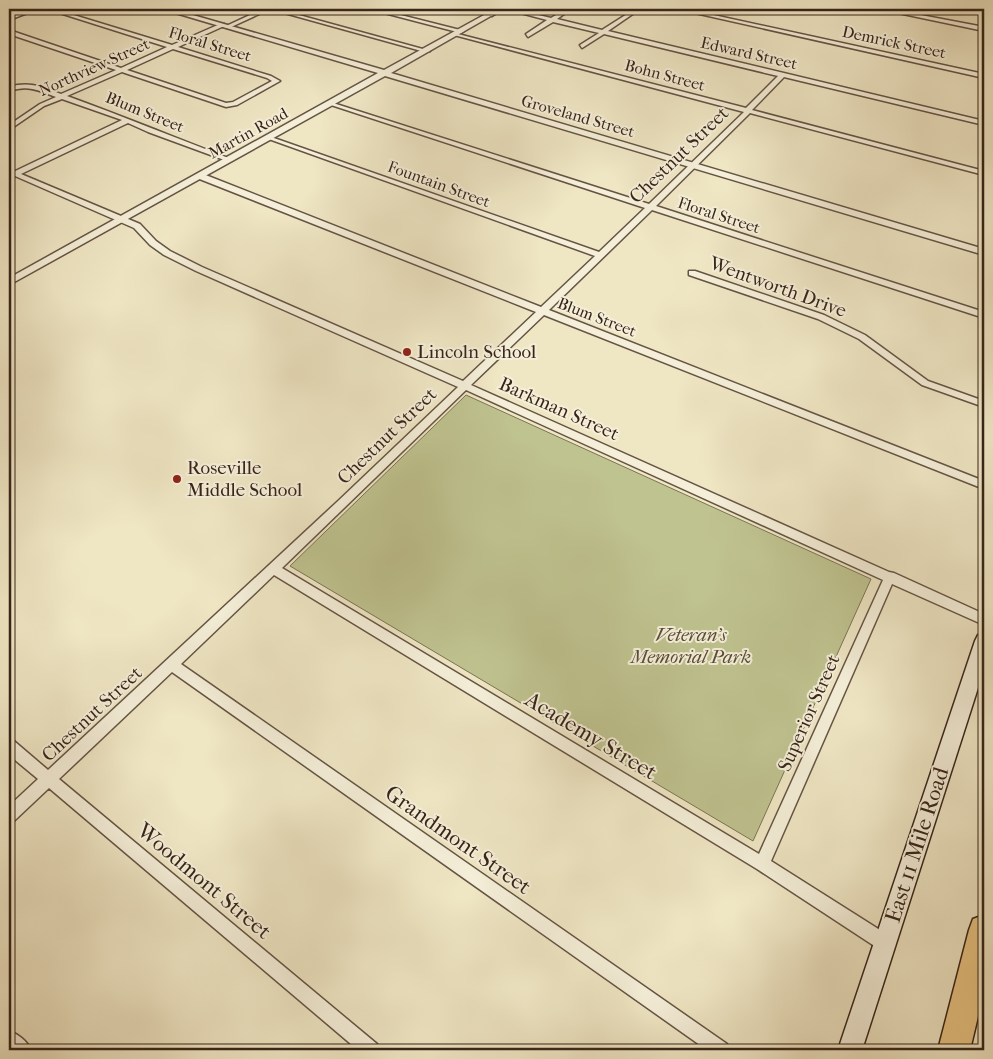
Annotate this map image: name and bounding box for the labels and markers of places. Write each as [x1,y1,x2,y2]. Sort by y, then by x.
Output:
place label: Lincoln School [417,341,536,363]
marker: Lincoln School [401,346,413,358]
place label: Roseville Middle School [187,457,302,501]
marker: Roseville Middle School [171,473,183,485]

